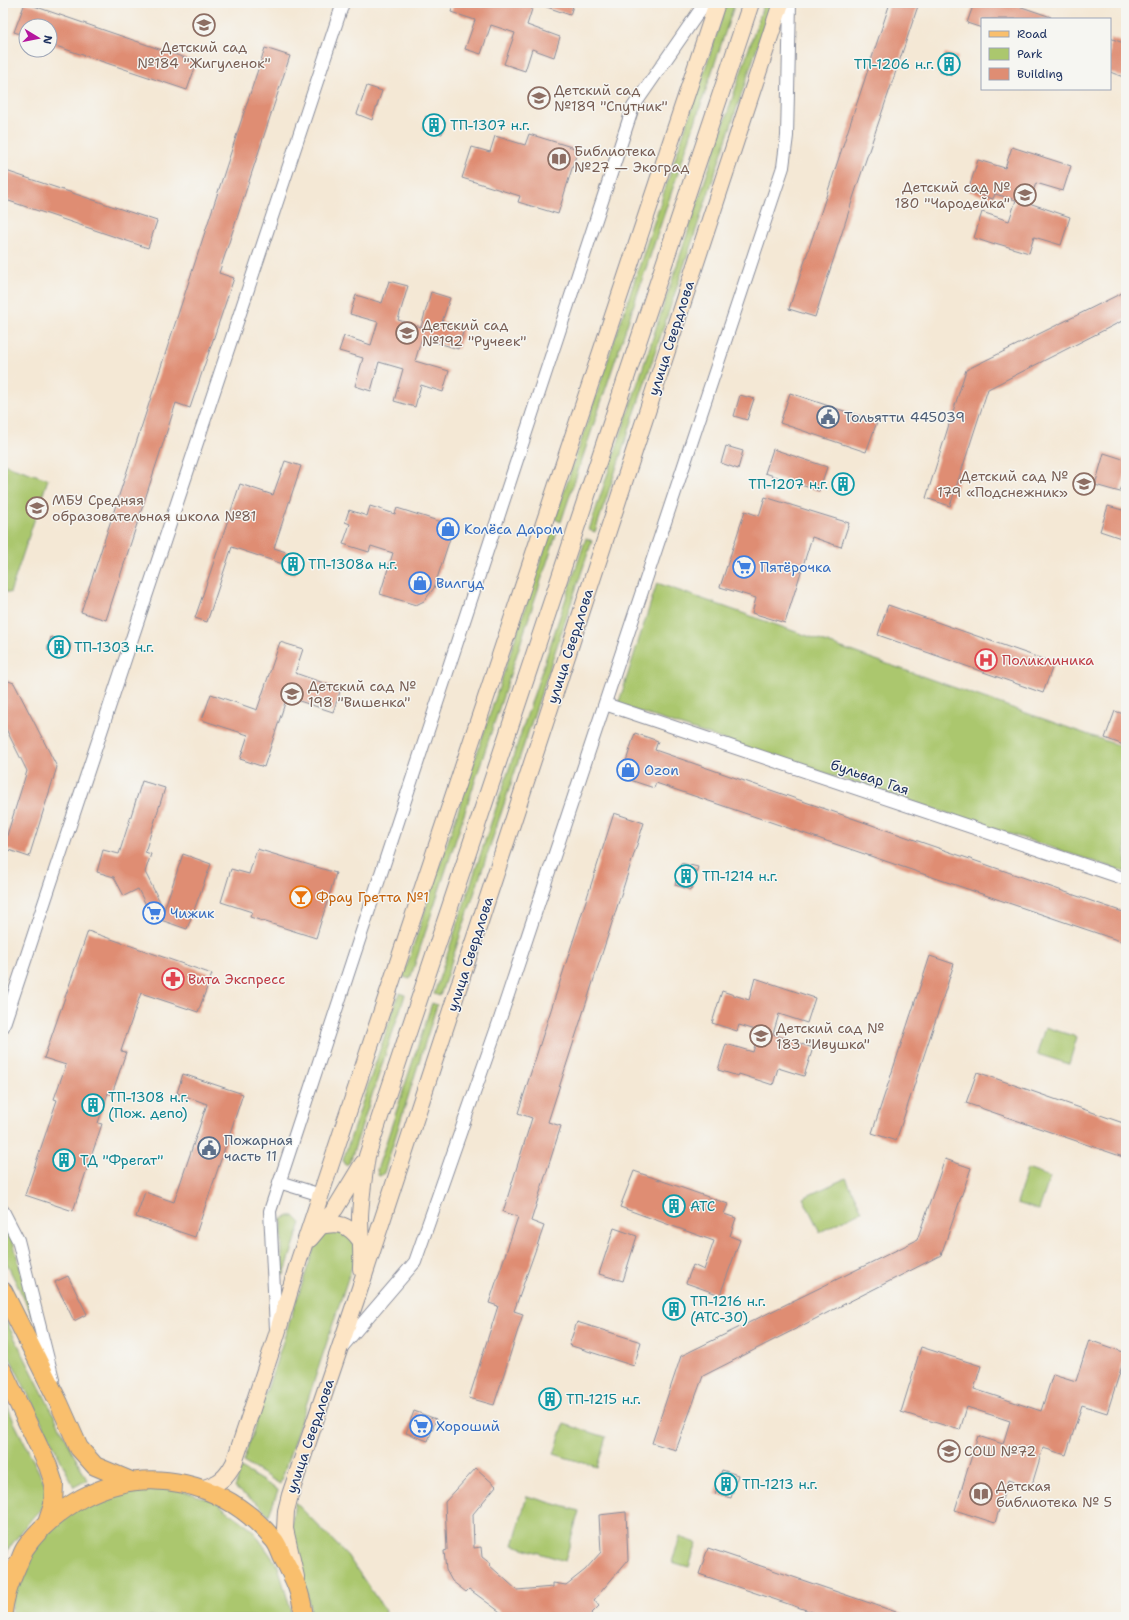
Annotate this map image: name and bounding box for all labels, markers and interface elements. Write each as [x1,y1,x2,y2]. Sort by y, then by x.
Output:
school or university icon: Детский сад №184 "Жигуленок" [191,12,217,38]
north arrow [18,18,58,58]
legend [981,18,1111,90]
text: Road [1017,26,1048,42]
text: N [39,34,55,46]
place label: Детский сад №184 "Жигуленок" [137,38,271,72]
text: Park [1017,46,1043,62]
building icon: ТП-1206 н.г. [936,51,962,77]
place label: ТП-1206 н.г. [854,55,934,73]
text: Building [1017,66,1063,82]
place label: Детский сад №189 "Спутник" [554,81,668,115]
school or university icon: Детский сад №189 "Спутник" [526,85,552,111]
building icon: ТП-1307 н.г. [421,112,447,138]
place label: ТП-1307 н.г. [450,116,530,134]
place label: Библиотека №27 — Экоград [574,142,690,176]
library icon: Библиотека №27 — Экоград [546,146,572,172]
place label: Детский сад № 180 "Чародейка" [894,178,1010,212]
school or university icon: Детский сад № 180 "Чародейка" [1012,182,1038,208]
street label: улица Свердлова [644,278,698,398]
place label: Детский сад №192 "Ручеек" [422,316,526,350]
school or university icon: Детский сад №192 "Ручеек" [394,320,420,346]
public building icon: Тольятти 445039 [815,404,841,430]
place label: Тольятти 445039 [844,408,965,426]
place label: Детский сад № 179 «Подснежник» [937,467,1068,501]
building icon: ТП-1207 н.г. [830,471,856,497]
school or university icon: Детский сад № 179 «Подснежник» [1071,471,1097,497]
place label: ТП-1207 н.г. [748,475,828,493]
place label: МБУ Средняя образовательная школа №81 [52,491,256,525]
school or university icon: МБУ Средняя образовательная школа №81 [24,495,50,521]
shop icon: Колёса Даром [435,516,461,542]
place label: Колёса Даром [464,520,563,538]
building icon: ТП-1308а н.г. [280,551,306,577]
supermarket icon: Пятёрочка [731,554,757,580]
place label: ТП-1308а н.г. [308,555,397,573]
place label: Пятёрочка [760,558,831,576]
shop icon: Вилгуд [407,570,433,596]
place label: Вилгуд [436,574,484,592]
street label: улица Свердлова [543,586,597,706]
building icon: ТП-1303 н.г. [46,634,72,660]
place label: ТП-1303 н.г. [74,638,154,656]
hospital icon: Поликлиника [973,647,999,673]
place label: Поликлиника [1002,651,1094,669]
place label: Детский сад № 198 "Вишенка" [308,677,416,711]
school or university icon: Детский сад № 198 "Вишенка" [279,681,305,707]
street label: бульвар Гая [828,755,912,799]
shop icon: Ozon [615,757,641,783]
place label: Ozon [644,761,679,779]
building icon: ТП-1214 н.г. [673,863,699,889]
place label: ТП-1214 н.г. [702,867,778,885]
bar icon: Фрау Гретта №1 [288,884,314,910]
place label: Фрау Гретта №1 [316,888,429,906]
street label: улица Свердлова [443,894,497,1014]
supermarket icon: Чижик [141,900,167,926]
place label: Чижик [170,904,215,922]
pharmacy icon: Вита Экспресс [160,966,186,992]
place label: Вита Экспресс [188,970,285,988]
place label: Детский сад № 183 "Ивушка" [776,1019,884,1053]
school or university icon: Детский сад № 183 "Ивушка" [748,1023,774,1049]
place label: ТП-1308 н.г. (Пож. депо) [108,1088,189,1122]
building icon: ТП-1308 н.г. (Пож. депо) [80,1092,106,1118]
place label: Пожарная часть 11 [224,1131,293,1165]
public building icon: Пожарная часть 11 [196,1135,222,1161]
building icon: ТД "Фрегат" [51,1147,77,1173]
place label: ТД "Фрегат" [80,1151,163,1169]
building icon: АТС [661,1193,687,1219]
place label: АТС [690,1197,715,1215]
place label: ТП-1216 н.г. (АТС-30) [690,1292,766,1326]
building icon: ТП-1216 н.г. (АТС-30) [661,1296,687,1322]
street label: улица Свердлова [282,1376,338,1495]
building icon: ТП-1215 н.г. [537,1386,563,1412]
place label: ТП-1215 н.г. [566,1390,641,1408]
supermarket icon: Хороший [408,1413,434,1439]
place label: Хороший [436,1417,500,1435]
school or university icon: СОШ №72 [936,1438,962,1464]
place label: СОШ №72 [964,1442,1036,1460]
building icon: ТП-1213 н.г. [713,1471,739,1497]
place label: ТП-1213 н.г. [742,1475,818,1493]
place label: Детская библиотека № 5 [996,1477,1112,1511]
library icon: Детская библиотека № 5 [968,1481,994,1507]

